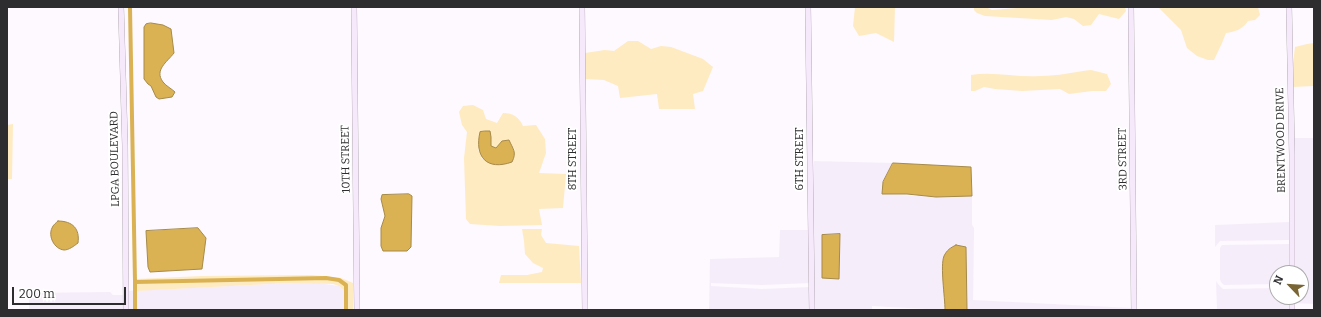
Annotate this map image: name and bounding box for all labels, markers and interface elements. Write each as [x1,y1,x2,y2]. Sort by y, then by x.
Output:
street label: BRENTWOOD DRIVE [1273,87,1289,193]
street label: LPGA BOULEVARD [108,111,122,207]
street label: 10TH STREET [339,125,353,193]
street label: 8TH STREET [566,128,580,190]
street label: 6TH STREET [793,128,807,190]
street label: 3RD STREET [1116,128,1130,190]
north arrow [1269,265,1309,305]
text: N [1271,274,1286,287]
scale bar [14,279,128,305]
text: 200 m [19,287,55,301]

